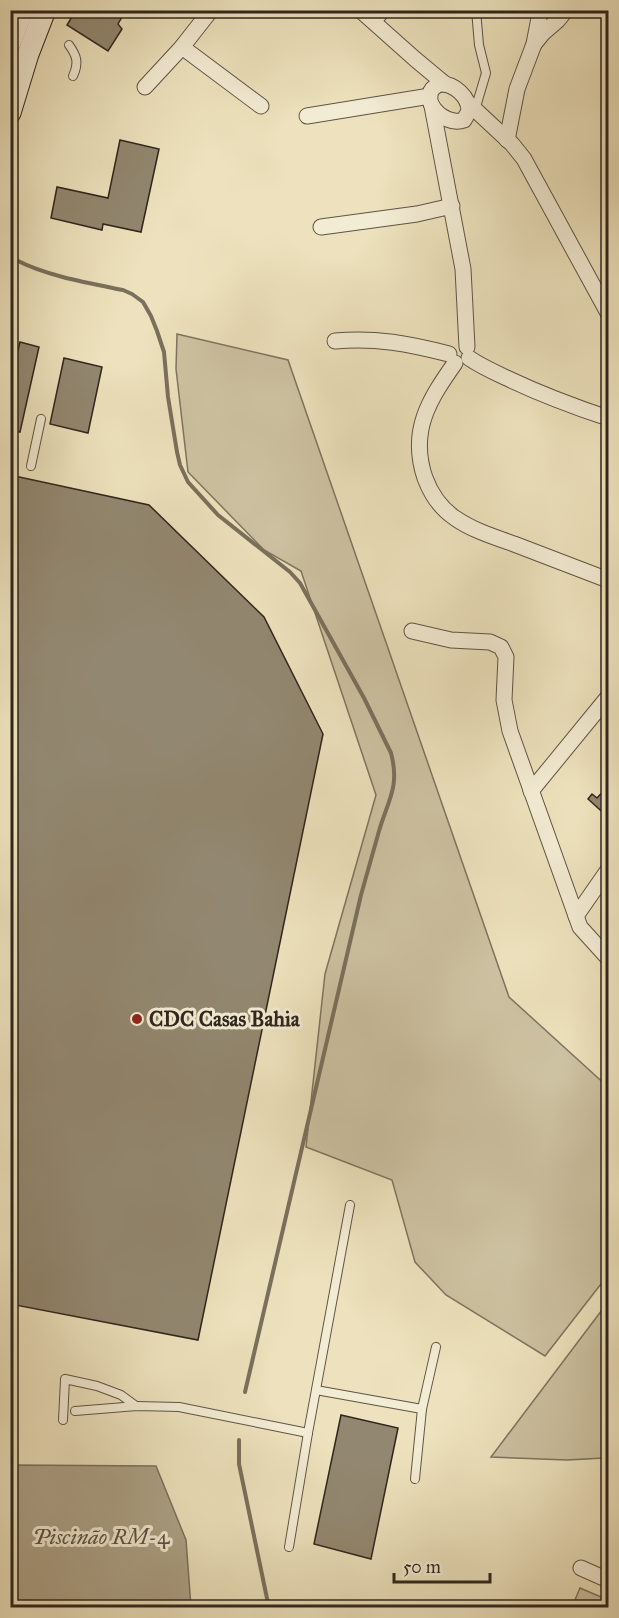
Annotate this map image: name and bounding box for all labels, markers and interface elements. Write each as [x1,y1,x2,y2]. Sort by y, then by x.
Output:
place label: CDC Casas Bahia [149,1006,301,1032]
marker: CDC Casas Bahia [130,1012,144,1026]
water label: Piscinão RM-4 [33,1523,170,1550]
scale bar [394,1546,490,1584]
text: 50 m [403,1556,441,1578]

